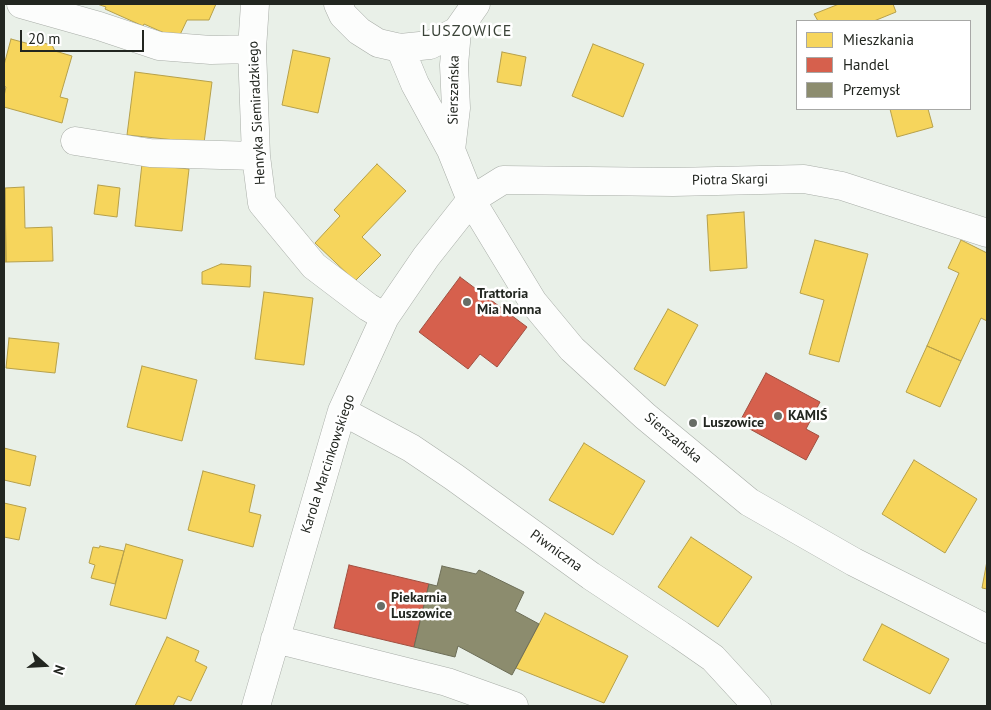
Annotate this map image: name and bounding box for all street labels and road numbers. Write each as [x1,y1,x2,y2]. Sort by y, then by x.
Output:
street label: Henryka Siemiradzkiego [245,41,269,185]
street label: Sierszańska [445,55,463,125]
street label: Piotra Skargi [692,171,768,189]
street label: Karola Marcinkowskiego [298,392,358,536]
street label: Sierszańska [641,409,705,467]
street label: Piwniczna [527,527,585,575]

